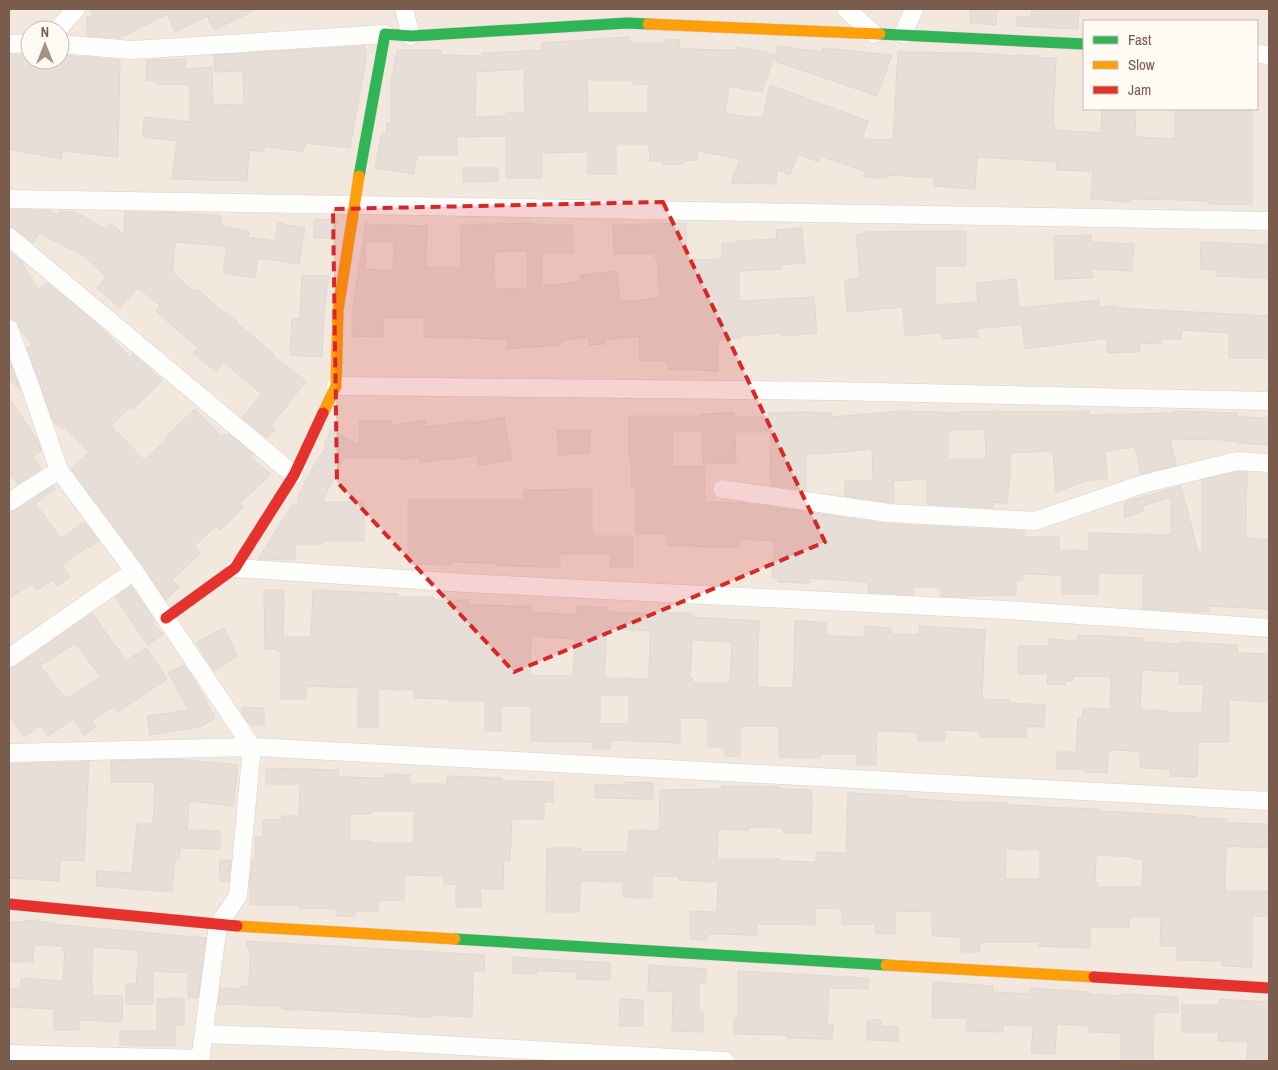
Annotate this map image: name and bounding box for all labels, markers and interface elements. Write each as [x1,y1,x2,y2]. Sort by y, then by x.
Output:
north arrow [20,20,70,70]
legend [1083,20,1258,110]
text: N [41,23,49,41]
text: Fast [1128,29,1152,50]
text: Slow [1128,54,1155,75]
text: Jam [1128,79,1151,100]

